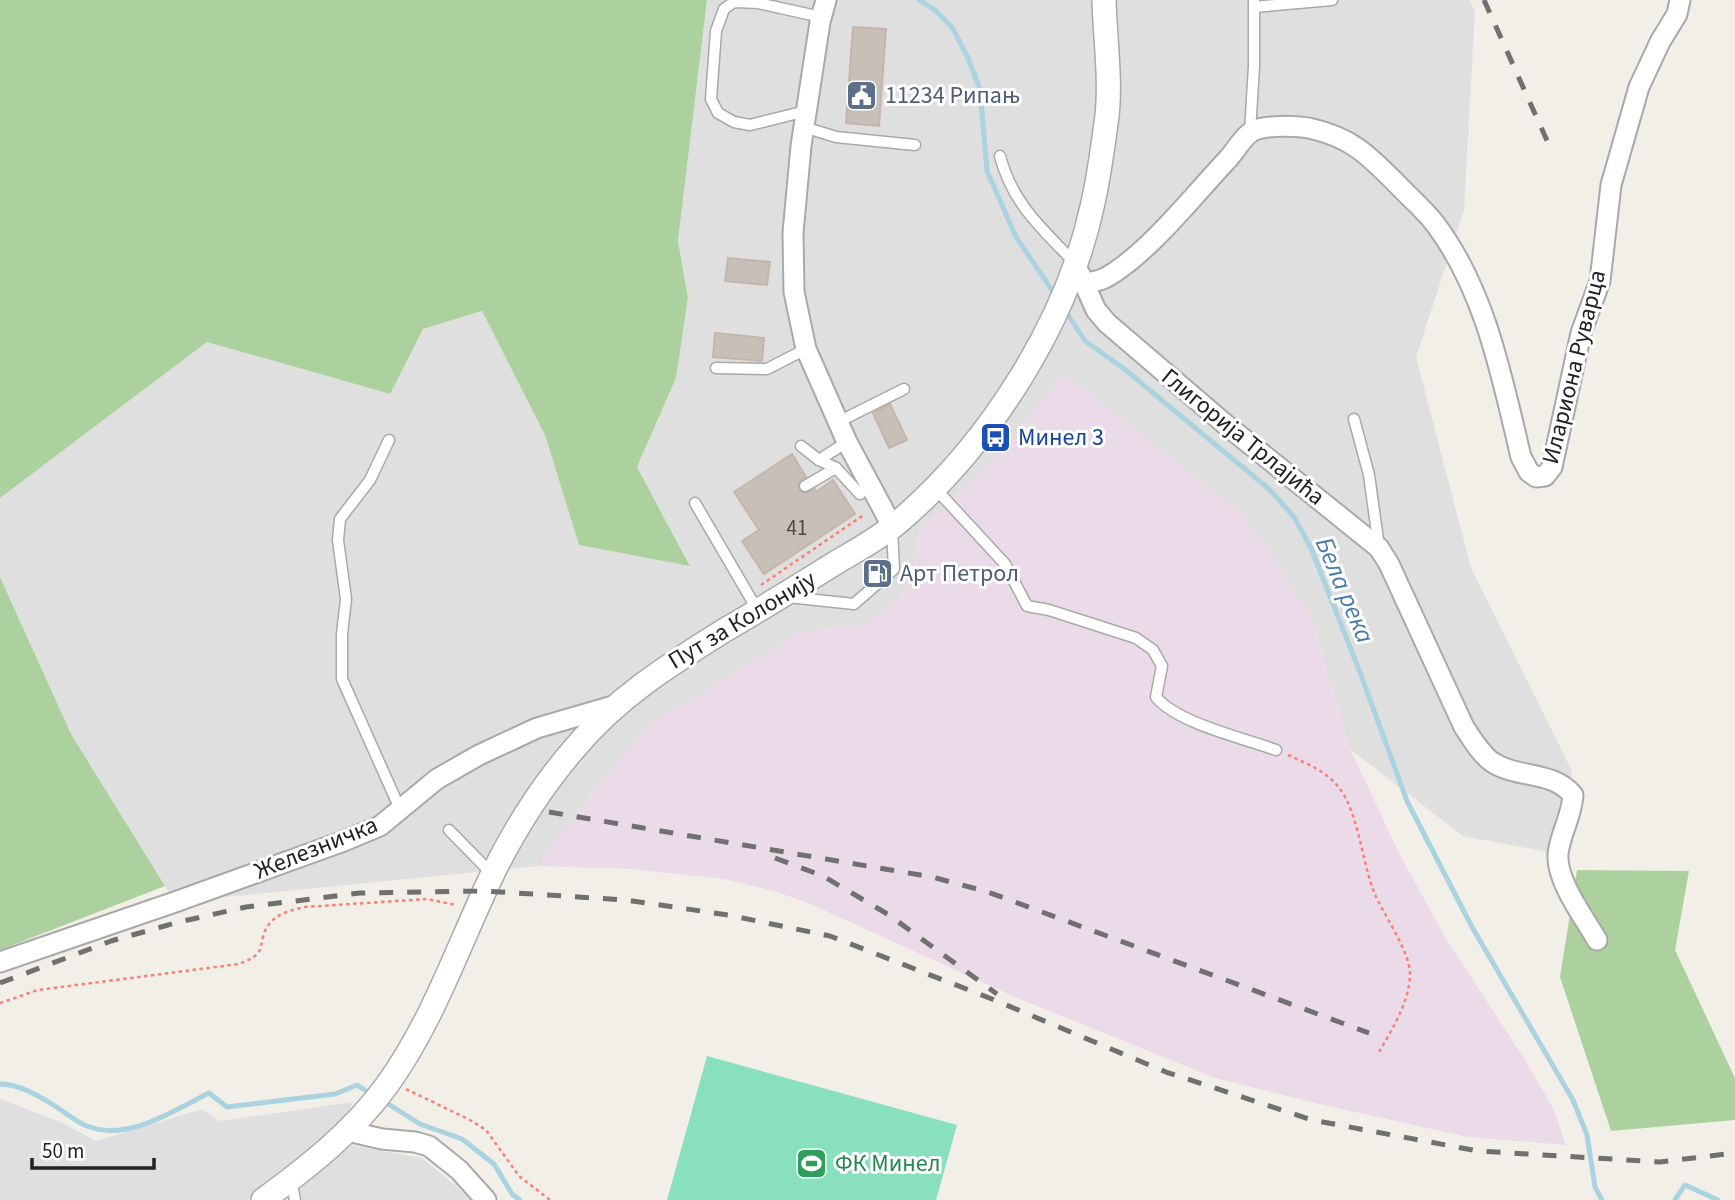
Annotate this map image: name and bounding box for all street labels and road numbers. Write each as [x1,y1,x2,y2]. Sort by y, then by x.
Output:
street label: Илариона Руварца [1533,266,1615,468]
street label: Глигорија Трлајића [1154,360,1332,514]
street label: Пут за Колонију [661,562,823,678]
street label: Железничка [249,807,383,889]

